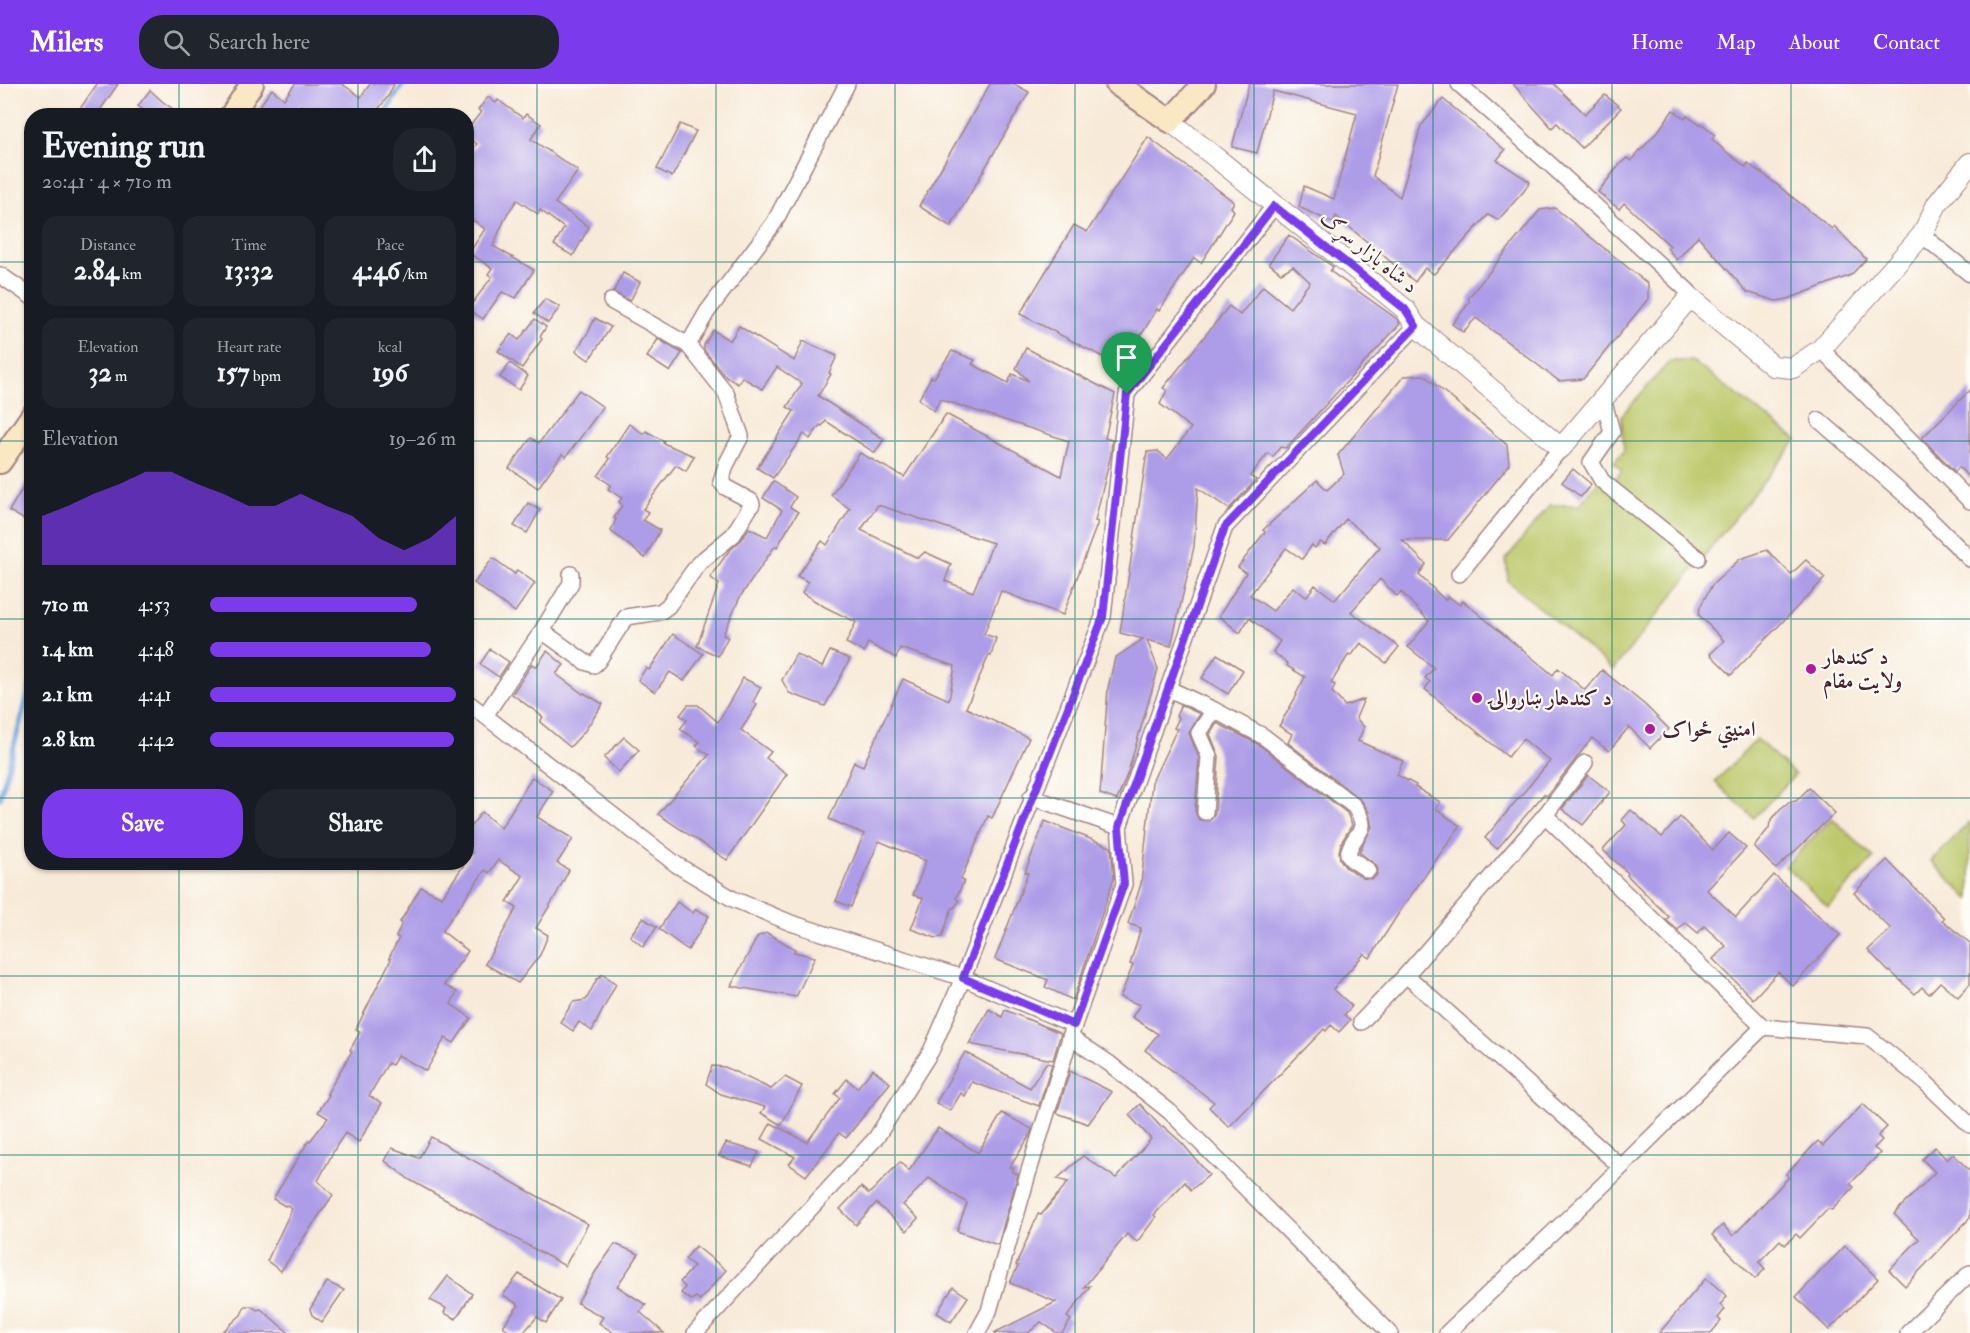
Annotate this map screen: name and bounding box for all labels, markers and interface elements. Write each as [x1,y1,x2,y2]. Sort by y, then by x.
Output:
search box [139,15,559,69]
text: Milers [30,25,103,60]
icon: search [160,26,193,59]
text: Search here [208,28,310,56]
text: Home [1631,29,1683,56]
text: Map [1716,29,1756,56]
text: About [1789,29,1840,56]
text: Contact [1873,29,1940,56]
text: Evening run [42,126,205,167]
button: share [393,128,456,191]
text: 20:41 · 4 × 710 m [42,169,172,194]
street label: د شاه بازار سړګ [1313,204,1423,301]
text: Distance [80,235,136,255]
text: Time [232,235,266,255]
text: Pace [376,235,404,255]
text: 2.84 [74,255,119,287]
text: 13:32 [225,255,273,287]
text: 4:46 [352,255,400,287]
text: km [119,264,142,284]
text: /km [400,264,428,284]
pin [1101,332,1152,394]
text: Elevation [78,337,138,357]
text: Heart rate [216,337,282,357]
text: kcal [378,337,402,357]
icon: arrive [1110,341,1143,374]
text: 32 [89,357,112,389]
text: 157 [217,357,249,389]
text: 196 [372,357,408,389]
text: m [112,366,127,386]
text: bpm [249,366,281,386]
text: Elevation [42,426,118,451]
text: 19–26 m [389,426,456,451]
text: 710 m [42,592,88,617]
text: 4:53 [138,592,170,617]
text: 1.4 km [42,637,93,662]
text: 4:48 [138,637,174,662]
place label: د کندهار ولايت مقام [1821,644,1902,700]
marker: د کندهار ولايت مقام [1804,662,1818,676]
text: 2.1 km [42,682,92,707]
text: 4:41 [138,682,172,707]
place label: د کندهار ښاروالۍ [1487,685,1612,712]
marker: د کندهار ښاروالۍ [1470,691,1484,705]
place label: امنيتي ځواک [1662,716,1755,749]
marker: امنيتي ځواک [1643,722,1657,736]
text: 2.8 km [42,727,95,752]
text: 4:42 [138,727,175,752]
button: Save [42,789,243,858]
button: Share [255,789,456,858]

